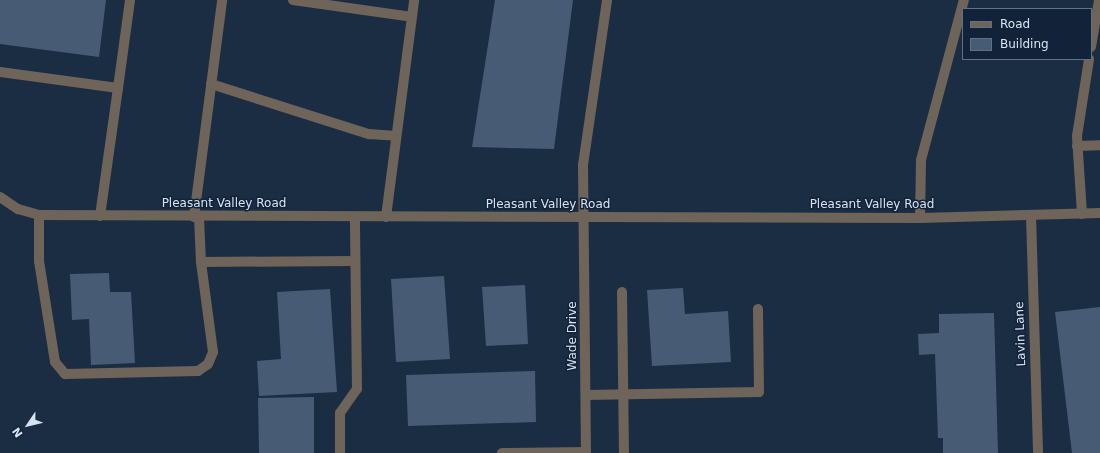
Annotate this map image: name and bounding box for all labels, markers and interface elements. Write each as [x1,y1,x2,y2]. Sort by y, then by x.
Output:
legend [962,8,1092,60]
text: Road [1000,17,1030,31]
text: Building [1000,37,1049,51]
street label: Pleasant Valley Road [162,197,286,211]
street label: Pleasant Valley Road [486,198,610,212]
street label: Pleasant Valley Road [810,198,934,212]
street label: Wade Drive [566,301,580,371]
street label: Lavin Lane [1013,301,1029,367]
north arrow [8,405,48,445]
text: N [10,425,26,440]

